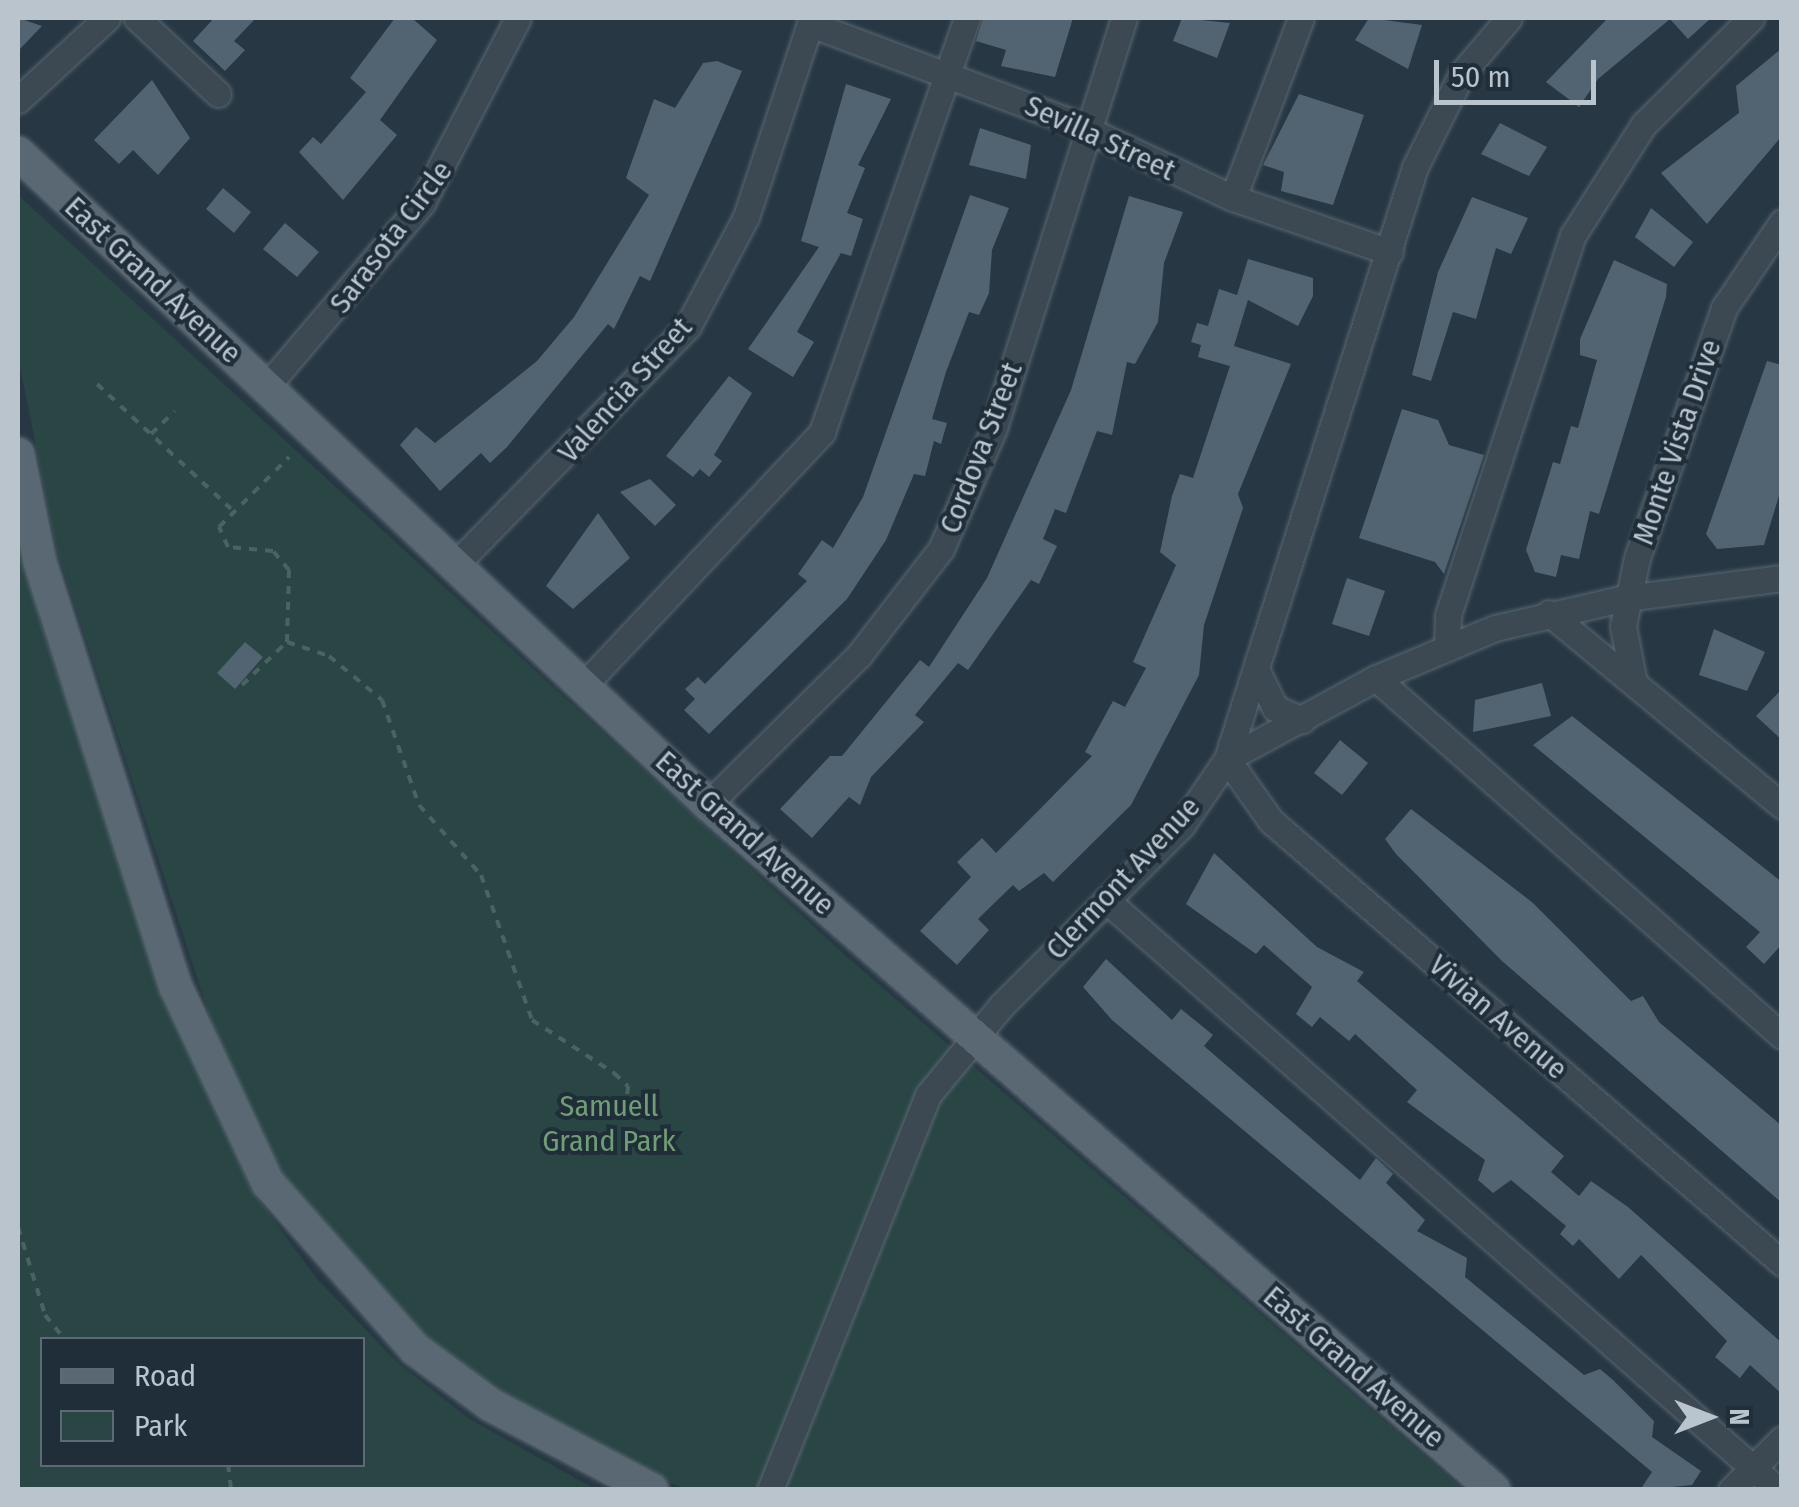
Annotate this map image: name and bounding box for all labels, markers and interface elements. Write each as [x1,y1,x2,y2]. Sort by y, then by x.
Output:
scale bar [1439,40,1602,102]
text: 50 m [1451,59,1511,95]
street label: Sevilla Street [1019,88,1181,188]
street label: Sarasota Circle [322,154,460,320]
street label: East Grand Avenue [57,189,249,371]
street label: Valencia Street [550,310,700,470]
street label: Monte Vista Drive [1625,335,1729,549]
street label: Cordova Street [932,357,1030,539]
street label: East Grand Avenue [648,743,842,923]
street label: Clermont Avenue [1038,789,1208,967]
street label: Vivian Avenue [1421,947,1575,1087]
park label: Samuell Grand Park [542,1088,676,1158]
street label: East Grand Avenue [1256,1278,1452,1456]
legend [40,1337,365,1467]
text: Road [134,1358,196,1394]
north arrow [1659,1367,1759,1467]
text: Park [134,1408,187,1444]
text: N [1723,1409,1756,1425]

